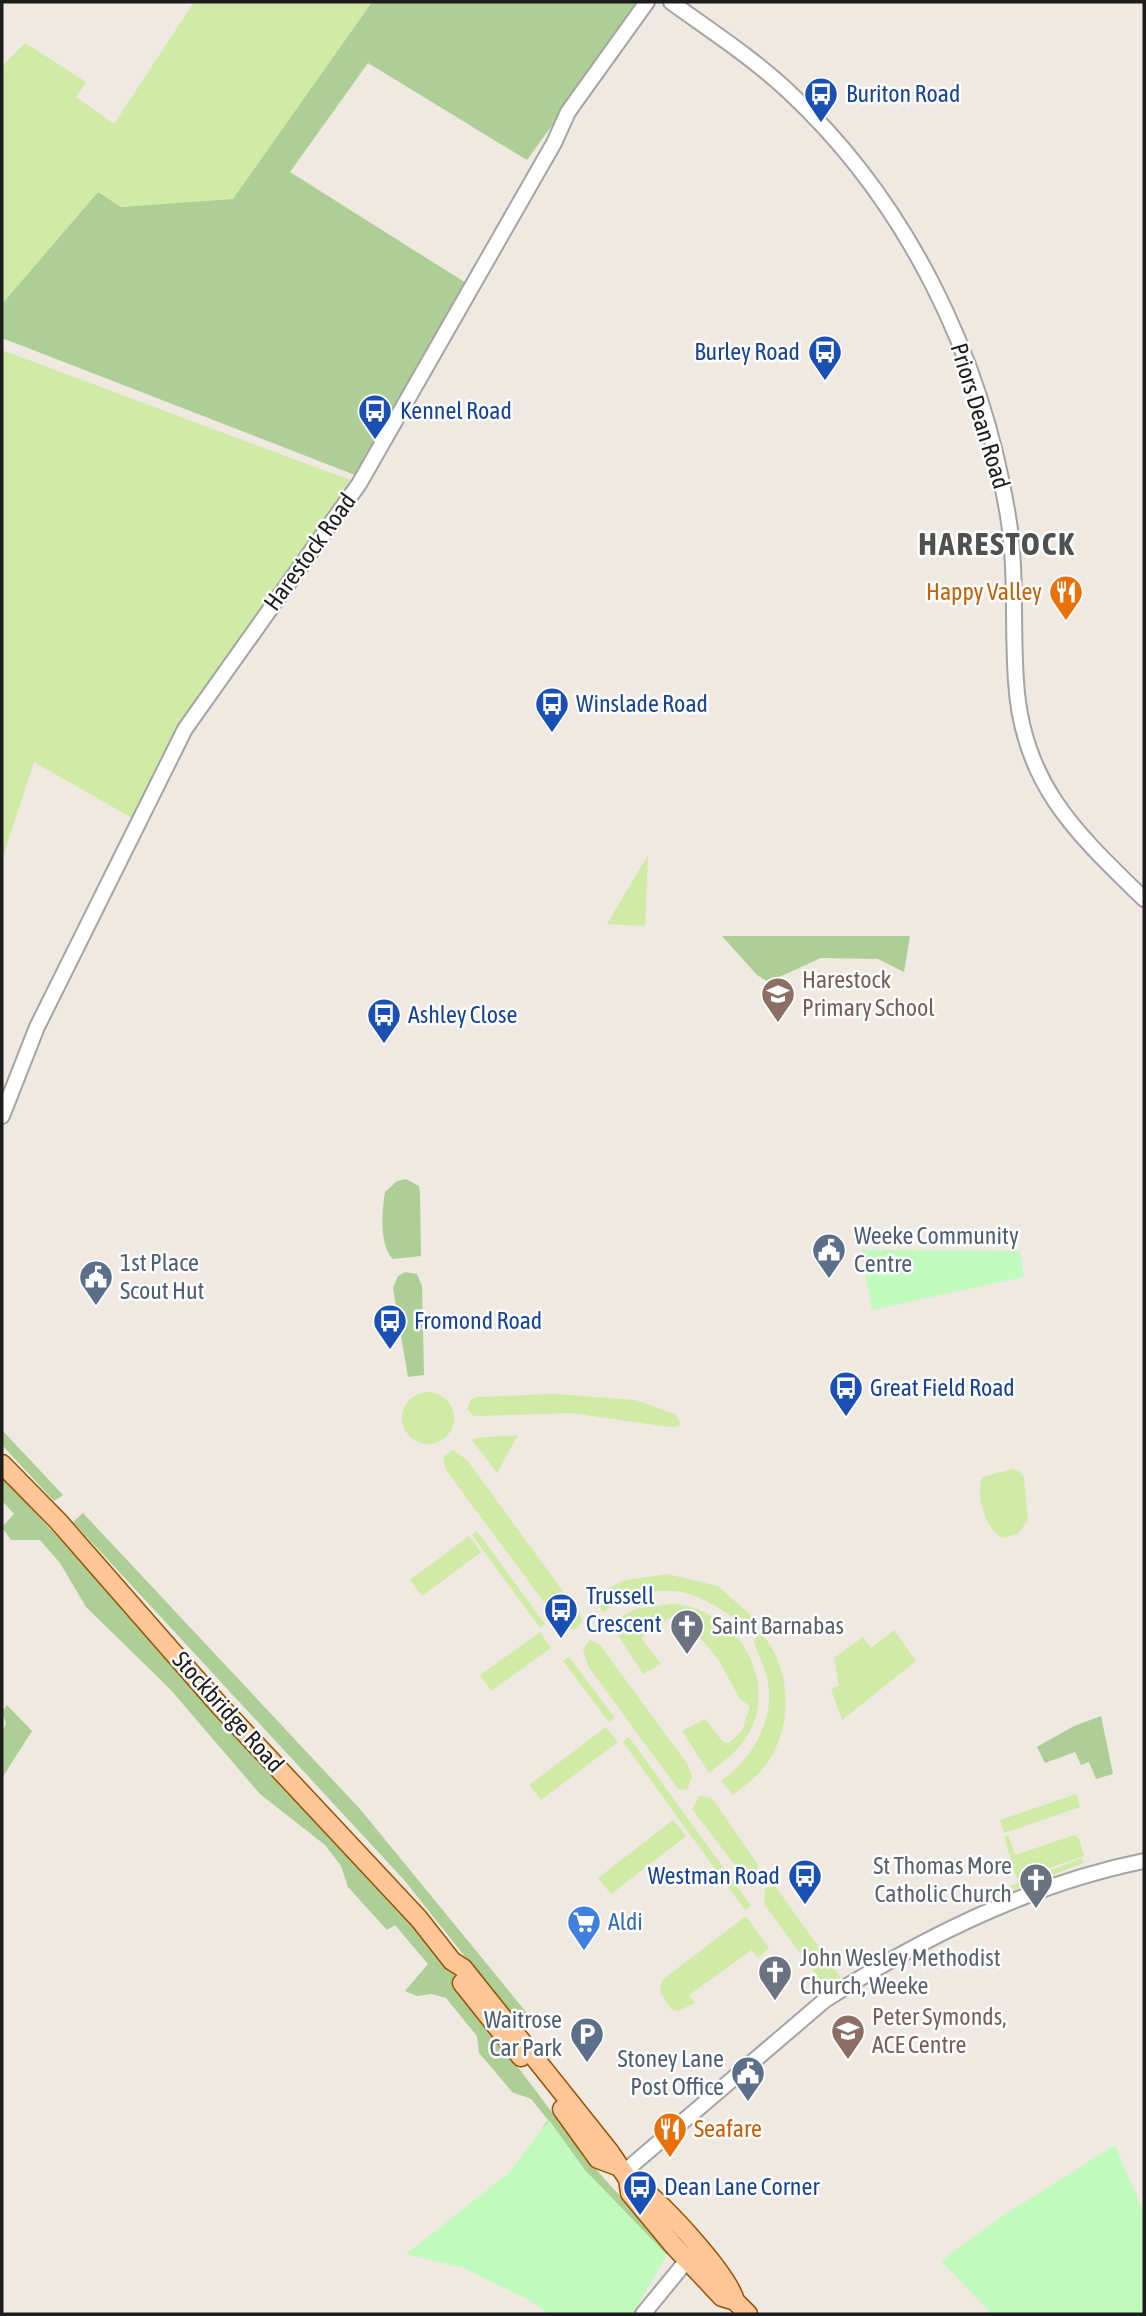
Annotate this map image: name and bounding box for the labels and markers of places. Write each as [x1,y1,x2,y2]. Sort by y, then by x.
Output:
bus stop icon: Buriton Road [802,75,840,124]
place label: Buriton Road [846,80,960,107]
bus stop icon: Burley Road [806,333,844,382]
place label: Burley Road [694,338,800,365]
bus stop icon: Kennel Road [356,392,394,441]
place label: Kennel Road [400,397,512,424]
restaurant icon: Happy Valley [1047,573,1085,622]
place label: Happy Valley [926,578,1042,605]
bus stop icon: Winslade Road [533,685,571,734]
place label: Winslade Road [576,690,708,717]
place label: Harestock Primary School [802,966,935,1021]
school or university icon: Harestock Primary School [759,975,797,1024]
bus stop icon: Ashley Close [365,996,403,1045]
place label: Ashley Close [408,1001,517,1028]
place label: Weeke Community Centre [854,1222,1019,1277]
public building icon: Weeke Community Centre [810,1231,848,1280]
place label: 1st Place Scout Hut [120,1249,205,1304]
public building icon: 1st Place Scout Hut [77,1258,115,1307]
bus stop icon: Fromond Road [371,1302,409,1351]
place label: Fromond Road [414,1307,542,1334]
bus stop icon: Great Field Road [827,1369,865,1418]
place label: Great Field Road [870,1374,1015,1401]
place label: Trussell Crescent [586,1582,662,1637]
bus stop icon: Trussell Crescent [542,1591,580,1640]
church icon: Saint Barnabas [668,1607,706,1656]
place label: Saint Barnabas [712,1612,844,1639]
place label: St Thomas More Catholic Church [873,1852,1012,1907]
bus stop icon: Westman Road [786,1857,824,1906]
church icon: St Thomas More Catholic Church [1017,1861,1055,1910]
place label: Westman Road [648,1862,780,1889]
supermarket icon: Aldi [565,1903,603,1952]
place label: Aldi [608,1908,643,1935]
place label: John Wesley Methodist Church, Weeke [800,1944,1001,1999]
church icon: John Wesley Methodist Church, Weeke [756,1953,794,2002]
place label: Peter Symonds, ACE Centre [872,2003,1006,2058]
place label: Waitrose Car Park [484,2006,562,2061]
school or university icon: Peter Symonds, ACE Centre [829,2012,867,2061]
parking icon: Waitrose Car Park [568,2015,606,2064]
place label: Stoney Lane Post Office [618,2045,724,2100]
public building icon: Stoney Lane Post Office [729,2054,767,2103]
restaurant icon: Seafare [651,2110,689,2159]
place label: Seafare [694,2115,762,2142]
bus stop icon: Dean Lane Corner [621,2168,659,2217]
place label: Dean Lane Corner [664,2173,820,2200]

